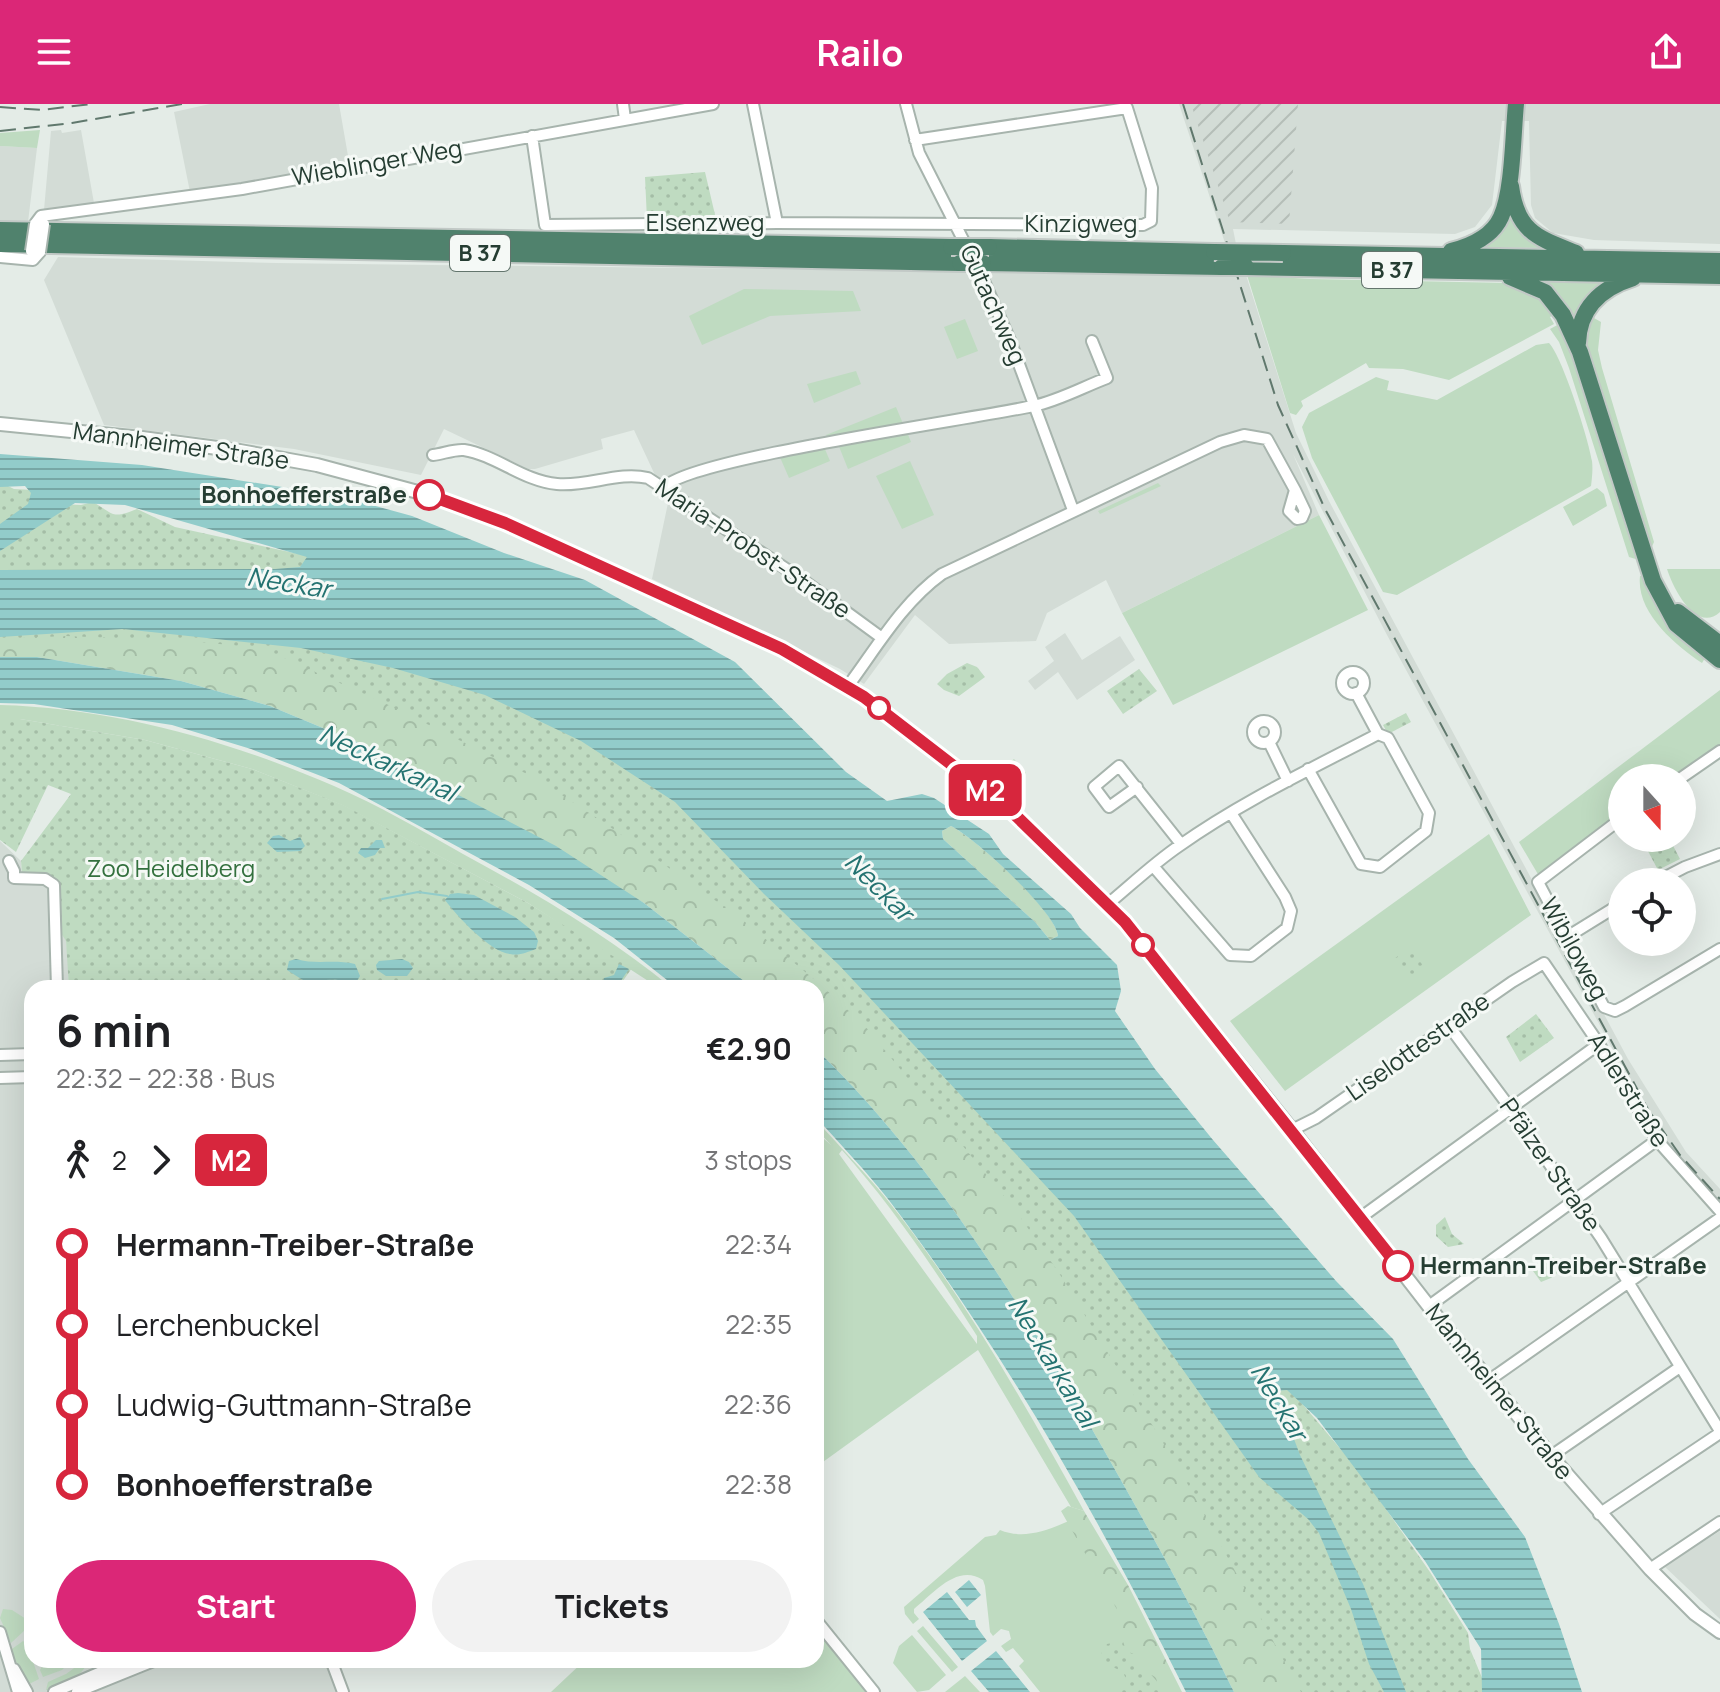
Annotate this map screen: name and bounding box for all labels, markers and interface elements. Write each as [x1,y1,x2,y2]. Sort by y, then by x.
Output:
text: Railo [817,28,903,77]
icon: menu [32,30,76,74]
icon: share [1644,30,1688,74]
street label: Wieblinger Weg [289,130,464,193]
street label: Elsenzweg [646,205,764,238]
street label: Kinzigweg [1025,206,1137,239]
road number: B 37 [450,235,510,271]
street label: Gutachweg [953,239,1035,369]
road number: B 37 [1362,252,1422,288]
street label: Mannheimer Straße [71,413,291,476]
street label: Maria-Probst-Straße [650,470,858,625]
place label: Bonhoefferstraße [201,477,407,510]
marker: Bonhoefferstraße [414,480,444,510]
water label: Neckar [245,558,337,607]
unlabelled marker [868,697,890,719]
water label: Neckarkanal [314,715,465,811]
line badge: M2 [949,764,1021,816]
north arrow [1608,764,1696,852]
map controls [1608,764,1696,956]
text: M2 [965,771,1005,809]
water label: Neckar [837,844,925,931]
park label: Zoo Heidelberg [87,851,255,884]
button: locate [1608,868,1696,956]
street label: Wibiloweg [1534,891,1617,1006]
unlabelled marker [1132,934,1154,956]
street label: Liselottestraße [1339,984,1496,1108]
text: 6 min [56,1000,172,1060]
street label: Adlerstraße [1581,1026,1678,1153]
text: €2.90 [706,1028,792,1069]
text: 22:32 – 22:38 · Bus [56,1060,275,1096]
street label: Pfälzer Straße [1493,1091,1610,1238]
icon: walk [56,1138,100,1182]
icon: forward [139,1138,183,1182]
text: M2 [211,1141,251,1179]
text: 2 [112,1142,127,1178]
text: 3 stops [705,1142,792,1178]
text: Hermann-Treiber-Straße [116,1224,474,1265]
text: 22:34 [725,1226,792,1262]
place label: Hermann-Treiber-Straße [1420,1248,1707,1281]
marker: Hermann-Treiber-Straße [1383,1251,1413,1281]
water label: Neckarkanal [1000,1289,1109,1436]
street label: Mannheimer Straße [1419,1296,1582,1486]
text: Lerchenbuckel [116,1304,320,1345]
text: 22:35 [725,1306,792,1342]
water label: Neckar [1243,1356,1319,1450]
text: Ludwig-Guttmann-Straße [116,1384,472,1425]
text: 22:36 [724,1386,792,1422]
text: Bonhoefferstraße [116,1464,373,1505]
text: 22:38 [725,1466,792,1502]
button: Start [56,1560,416,1652]
button: Tickets [432,1560,792,1652]

